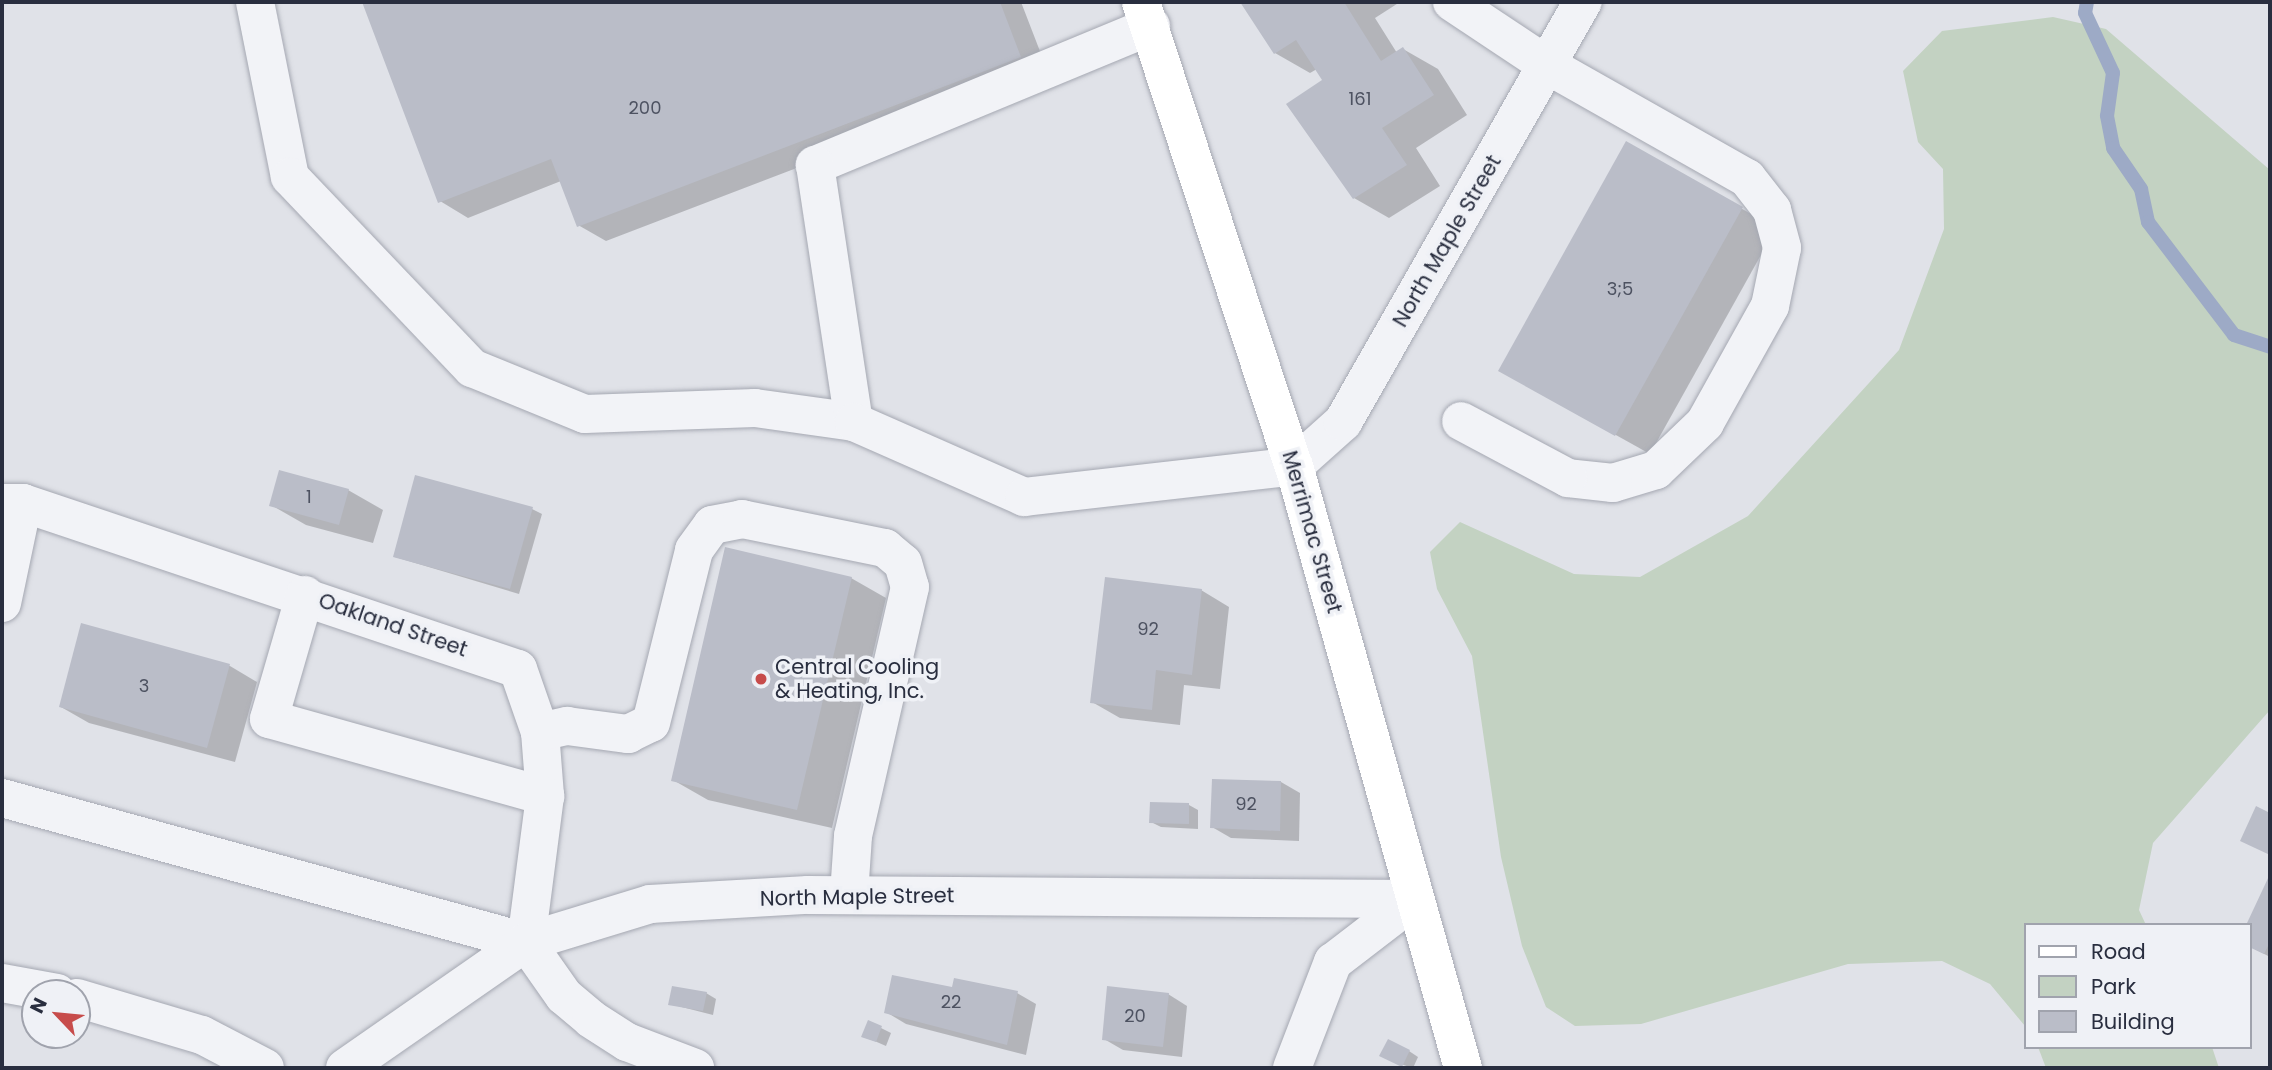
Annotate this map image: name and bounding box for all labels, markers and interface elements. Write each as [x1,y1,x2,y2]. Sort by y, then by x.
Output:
house number: 161 [1349,88,1371,110]
house number: 200 [629,97,661,119]
street label: North Maple Street [1387,150,1507,332]
house number: 3;5 [1607,278,1633,300]
street label: Merrimac Street [1277,448,1347,616]
house number: 1 [306,486,312,508]
street label: Oakland Street [315,588,471,662]
house number: 92 [1137,618,1159,640]
place label: Central Cooling & Heating, Inc. [775,654,939,704]
marker: Central Cooling & Heating, Inc. [753,671,769,687]
house number: 3 [139,675,149,697]
house number: 92 [1235,793,1257,815]
street label: North Maple Street [760,883,954,911]
legend [2024,923,2251,1049]
text: Road [2091,937,2146,966]
text: Park [2091,972,2136,1001]
north arrow [21,979,91,1049]
house number: 22 [941,991,961,1013]
text: N [23,993,54,1018]
house number: 20 [1124,1005,1146,1027]
text: Building [2091,1007,2175,1036]

